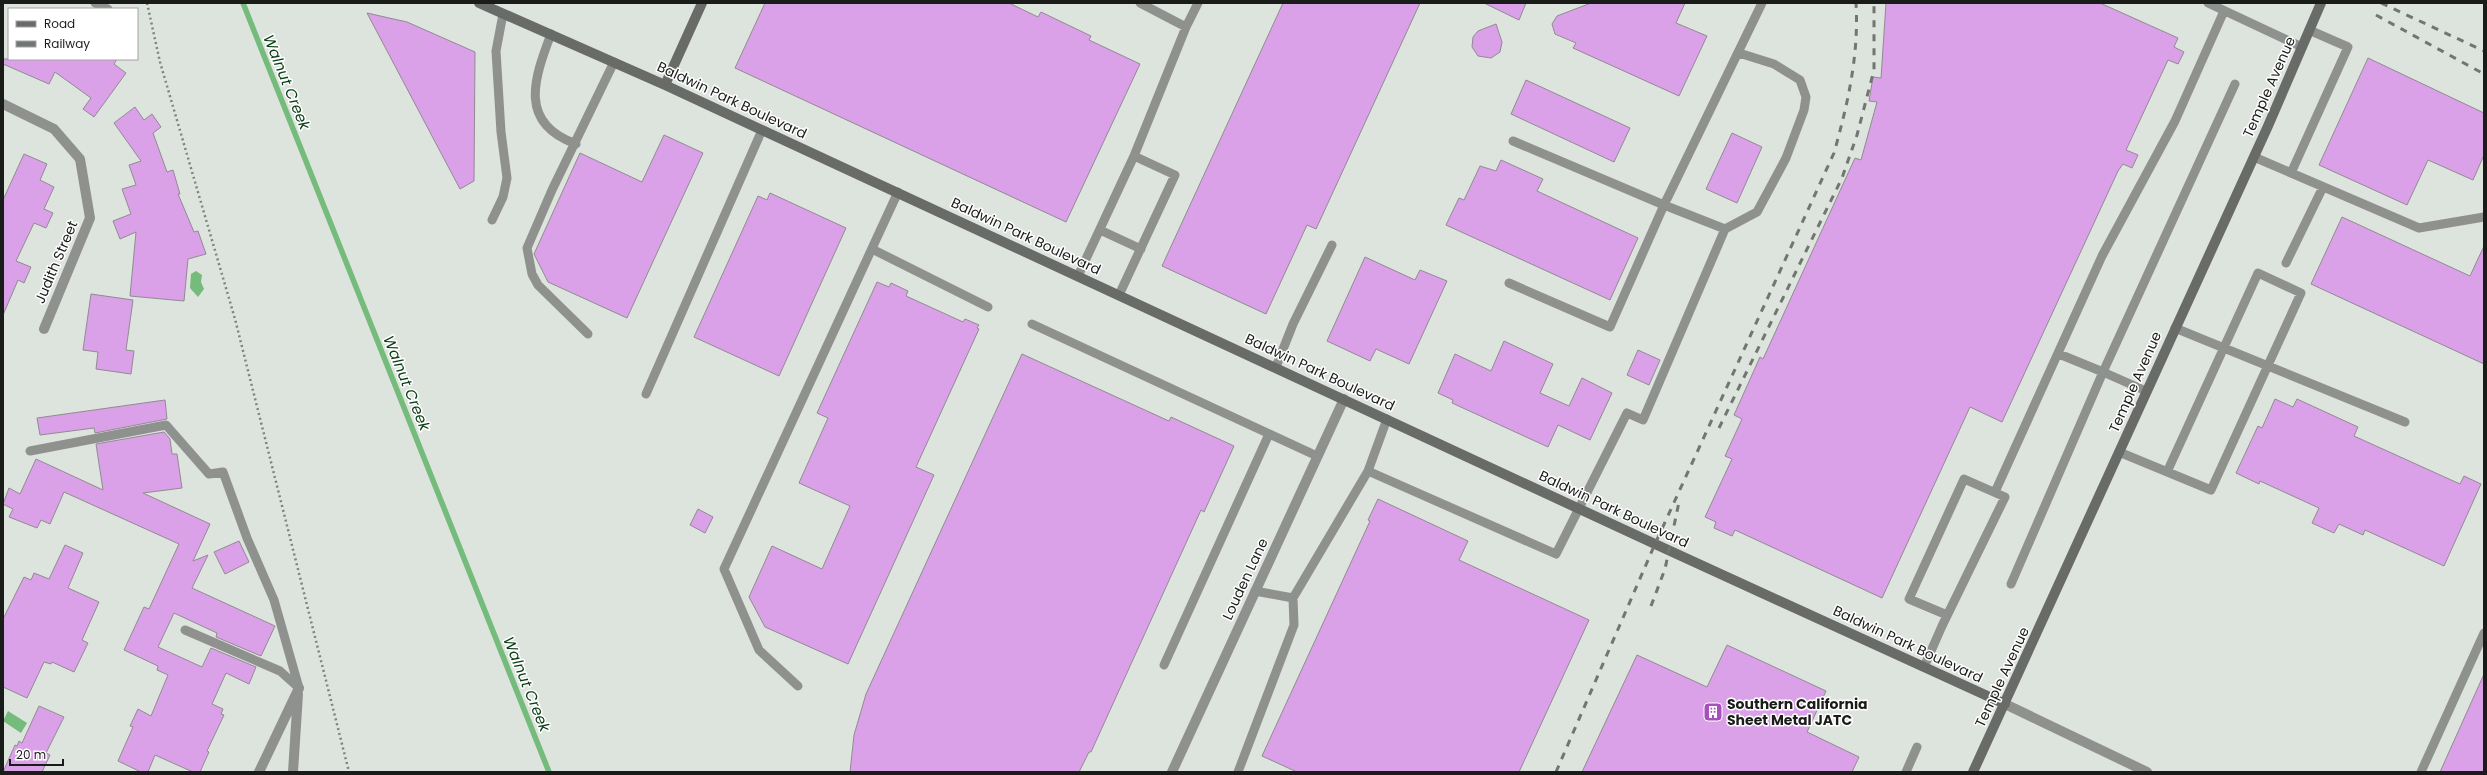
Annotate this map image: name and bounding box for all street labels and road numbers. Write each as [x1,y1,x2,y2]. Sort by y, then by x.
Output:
street label: Temple Avenue [2238,33,2300,141]
street label: Baldwin Park Boulevard [654,57,810,143]
street label: Baldwin Park Boulevard [948,193,1104,279]
street label: Judith Street [30,218,82,306]
street label: Temple Avenue [2104,328,2166,436]
street label: Baldwin Park Boulevard [1242,329,1398,415]
street label: Baldwin Park Boulevard [1536,466,1692,552]
street label: Louden Lane [1217,535,1273,623]
street label: Baldwin Park Boulevard [1830,601,1986,687]
street label: Temple Avenue [1970,623,2034,730]

